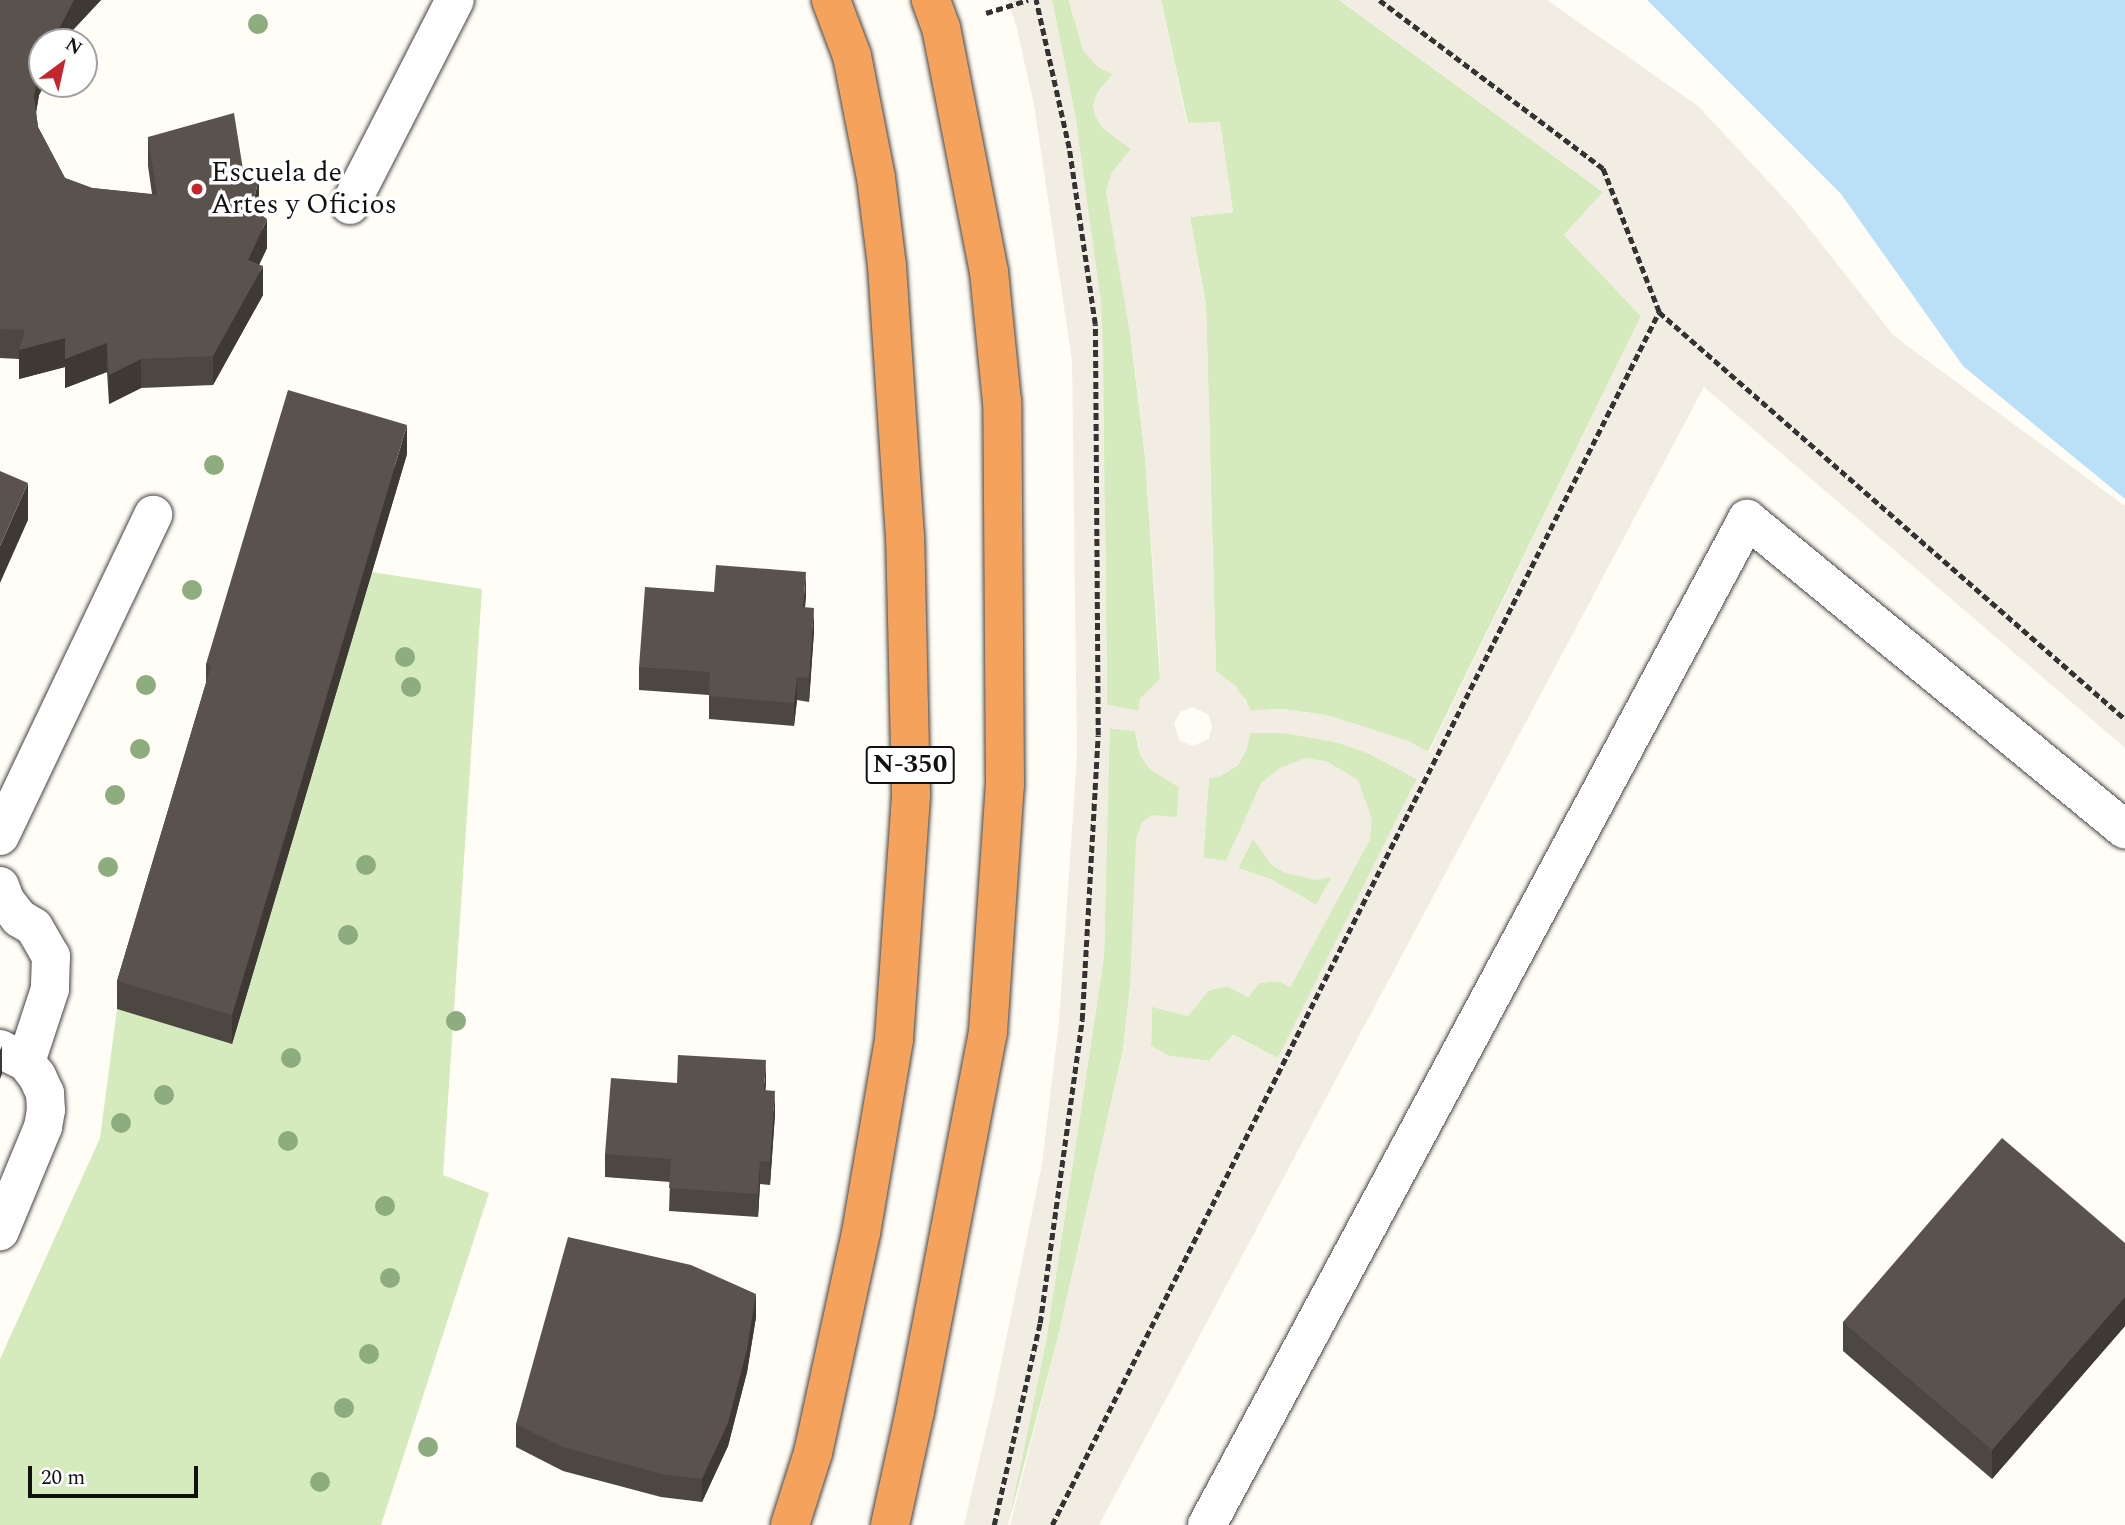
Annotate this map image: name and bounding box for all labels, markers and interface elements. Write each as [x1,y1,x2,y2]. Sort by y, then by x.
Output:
north arrow [28,28,98,98]
text: N [59,30,88,63]
place label: Escuela de Artes y Oficios [211,156,397,222]
marker: Escuela de Artes y Oficios [189,181,205,197]
road number: N-350 [864,743,956,788]
scale bar [32,1452,201,1496]
text: 20 m [41,1462,85,1494]

